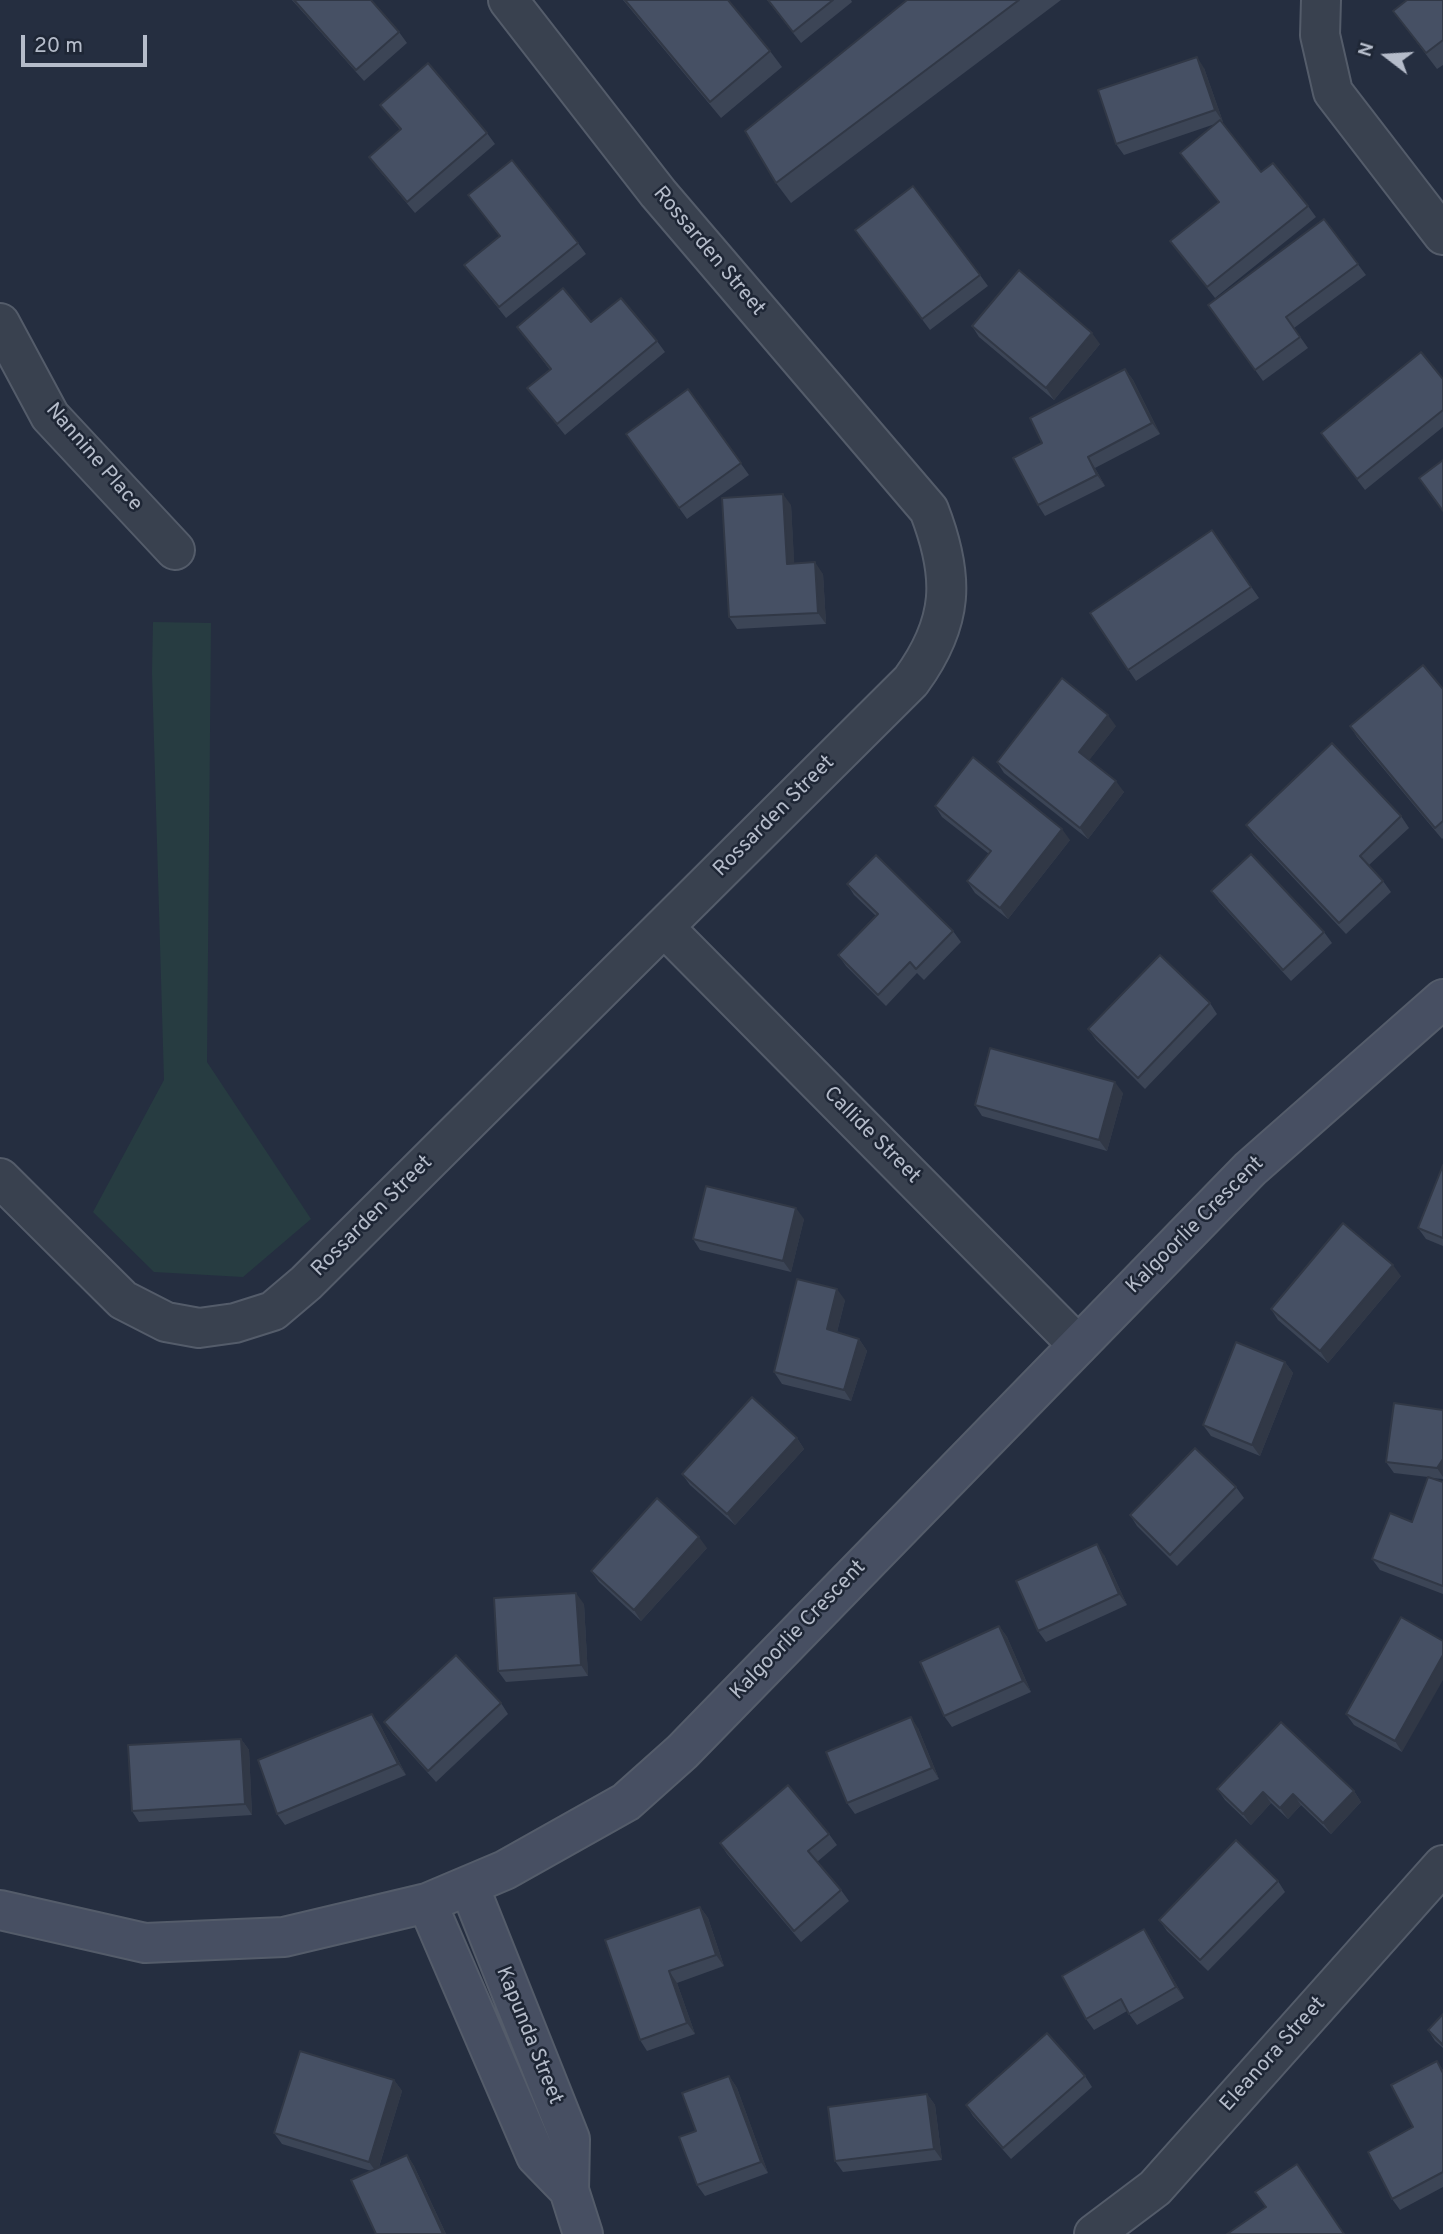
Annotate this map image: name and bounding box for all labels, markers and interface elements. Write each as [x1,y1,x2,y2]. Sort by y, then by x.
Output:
scale bar [24,21,150,65]
north arrow [1352,21,1422,91]
text: 20 m [34,33,83,60]
text: N [1353,40,1380,60]
street label: Rossarden Street [647,182,769,322]
street label: Nannine Place [39,399,147,517]
street label: Rossarden Street [709,751,841,883]
street label: Callide Street [817,1082,925,1190]
street label: Rossarden Street [307,1151,439,1283]
street label: Kalgoorlie Crescent [1122,1152,1270,1300]
street label: Kalgoorlie Crescent [726,1556,872,1706]
street label: Kapunda Street [489,1963,567,2109]
street label: Eleanora Street [1216,1992,1332,2118]

